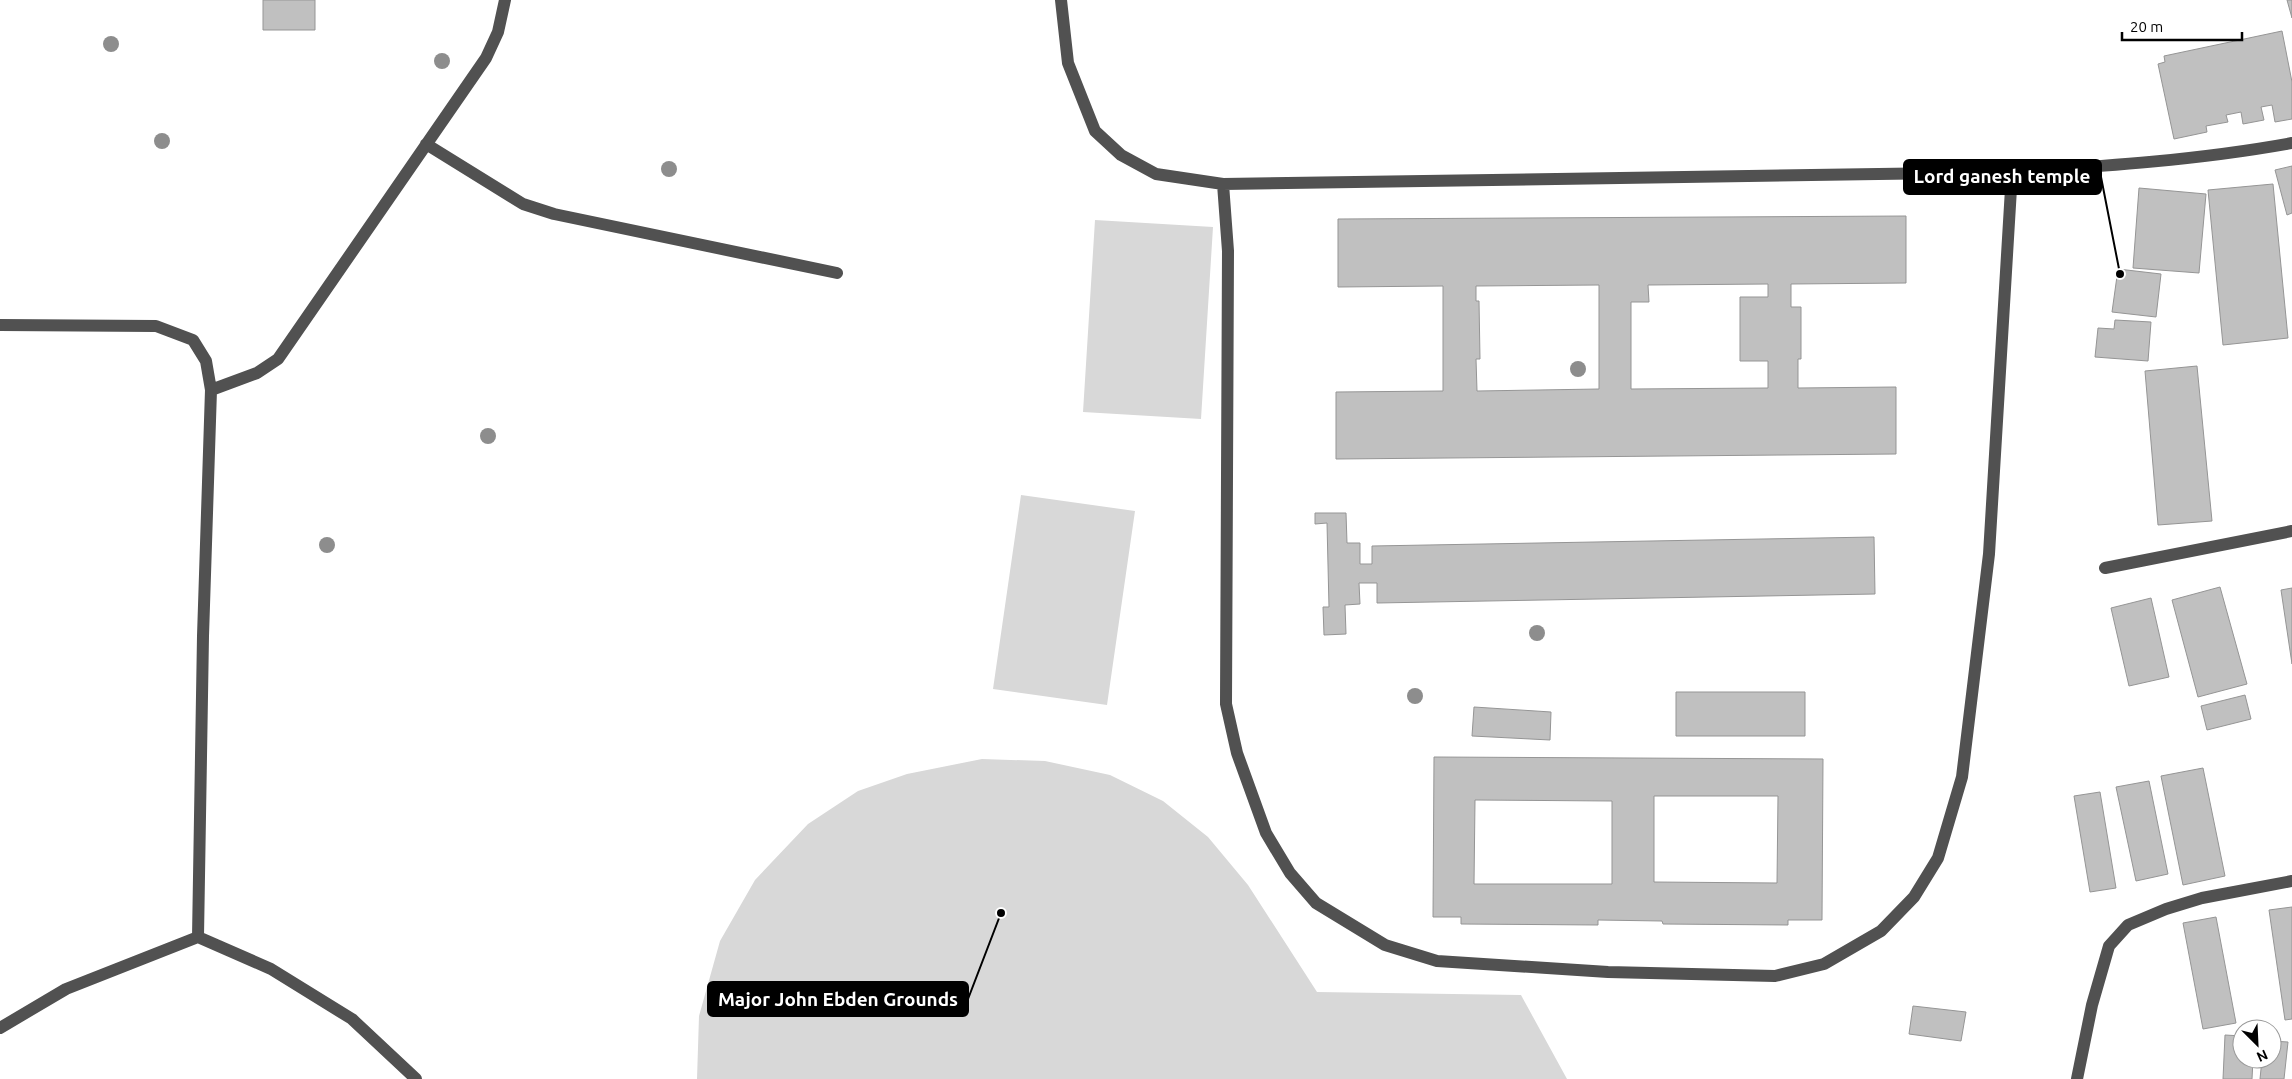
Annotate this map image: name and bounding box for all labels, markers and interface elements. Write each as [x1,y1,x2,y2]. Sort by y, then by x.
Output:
scale bar [2122,10,2242,42]
text: 20 m [2130,18,2163,35]
callout: Lord ganesh temple [1904,160,2101,194]
text: Lord ganesh temple [1914,165,2090,187]
callout: Major John Ebden Grounds [708,982,968,1016]
text: Major John Ebden Grounds [718,988,958,1010]
north arrow [2232,1019,2282,1069]
text: N [2254,1046,2270,1065]

